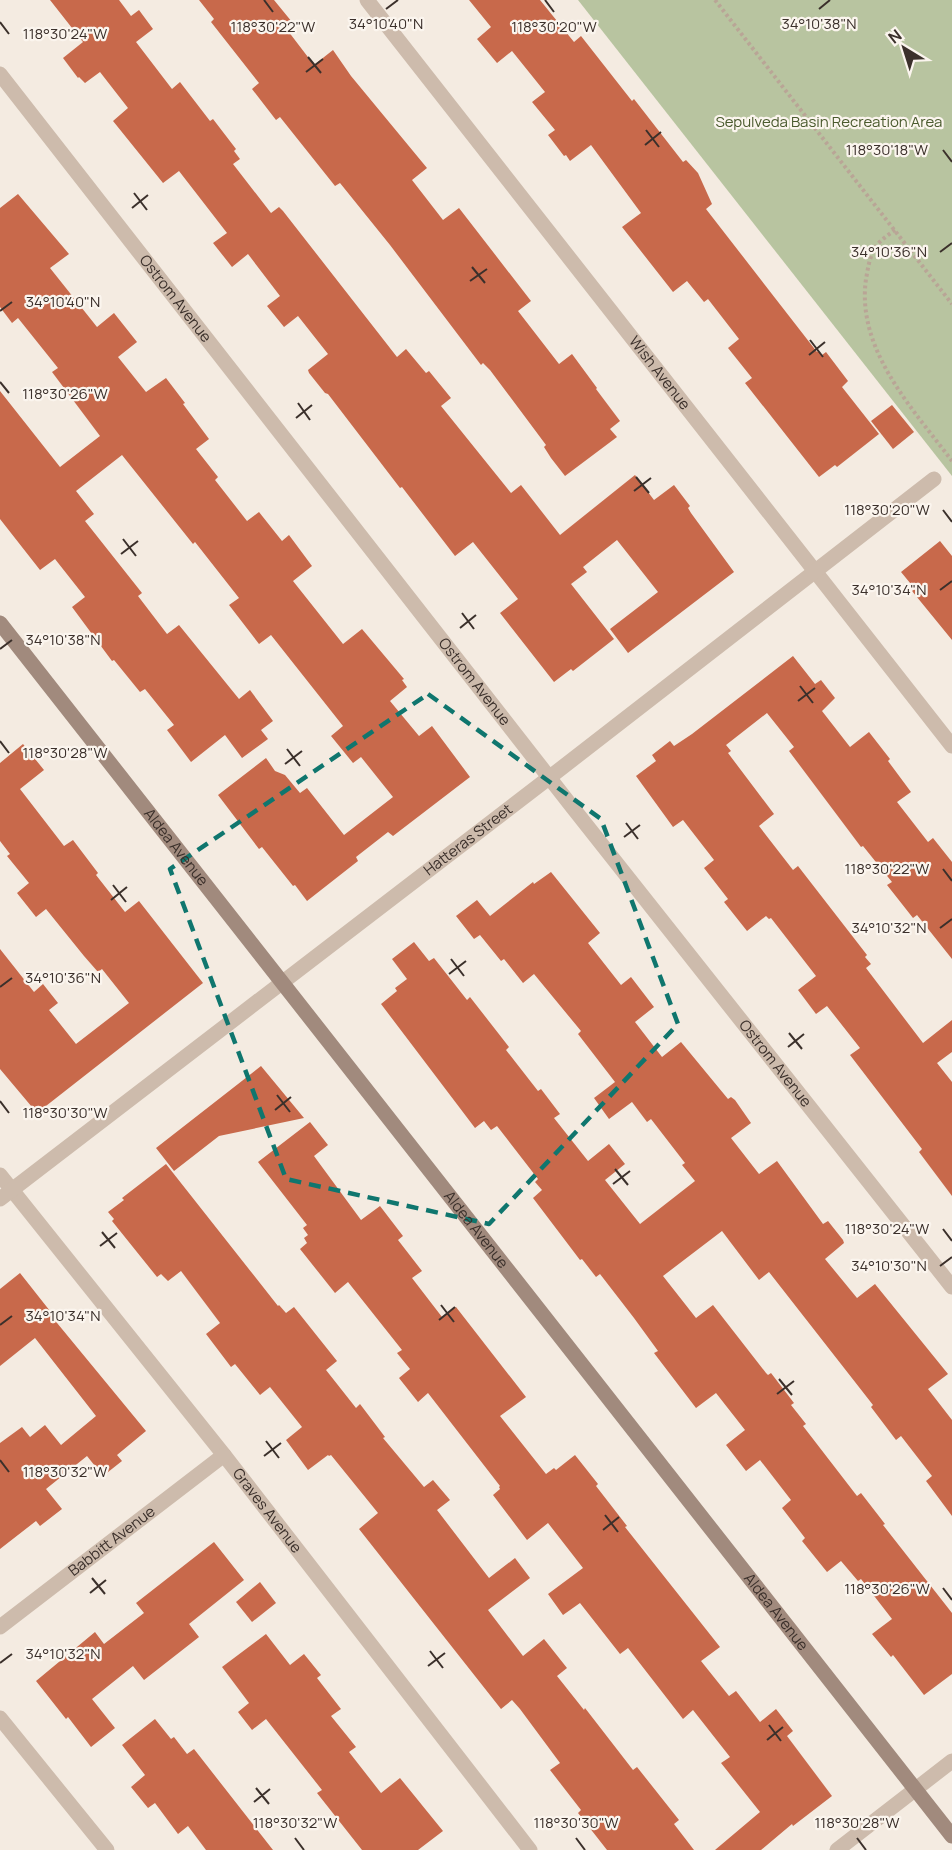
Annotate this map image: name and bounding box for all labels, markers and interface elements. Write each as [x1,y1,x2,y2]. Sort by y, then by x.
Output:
text: 34°10'40"N [349,13,423,34]
text: 34°10'38"N [781,13,857,34]
text: 118°30'22"W [231,16,315,37]
text: 118°30'20"W [511,16,597,37]
north arrow [874,18,934,78]
text: 118°30'24"W [23,23,107,44]
text: N [883,24,906,48]
park label: Sepulveda Basin Recreation Area [716,111,942,132]
text: 118°30'18"W [846,139,928,160]
text: 34°10'36"N [851,241,927,262]
street label: Ostrom Avenue [135,250,217,347]
text: 34°10'40"N [26,291,100,312]
street label: Wish Avenue [624,331,696,414]
text: 118°30'26"W [22,383,108,404]
text: 118°30'20"W [844,499,930,520]
text: 34°10'34"N [852,579,926,600]
text: 34°10'38"N [25,629,101,650]
street label: Ostrom Avenue [434,633,516,730]
text: 118°30'28"W [23,742,107,763]
street label: Hatteras Street [419,799,517,880]
street label: Aldea Avenue [139,804,214,890]
text: 118°30'22"W [845,858,929,879]
text: 34°10'32"N [851,917,927,938]
text: 34°10'36"N [25,967,101,988]
street label: Ostrom Avenue [734,1015,817,1111]
text: 118°30'30"W [22,1102,108,1123]
street label: Aldea Avenue [439,1186,514,1273]
text: 118°30'24"W [845,1218,929,1239]
text: 34°10'30"N [851,1255,927,1276]
text: 34°10'34"N [26,1305,100,1326]
text: 118°30'32"W [23,1461,107,1482]
street label: Graves Avenue [228,1464,307,1557]
street label: Babbitt Avenue [64,1500,159,1581]
street label: Aldea Avenue [739,1568,814,1655]
text: 118°30'26"W [844,1578,930,1599]
text: 34°10'32"N [25,1643,101,1664]
text: 118°30'32"W [253,1812,337,1833]
text: 118°30'30"W [533,1812,619,1833]
text: 118°30'28"W [815,1812,899,1833]

